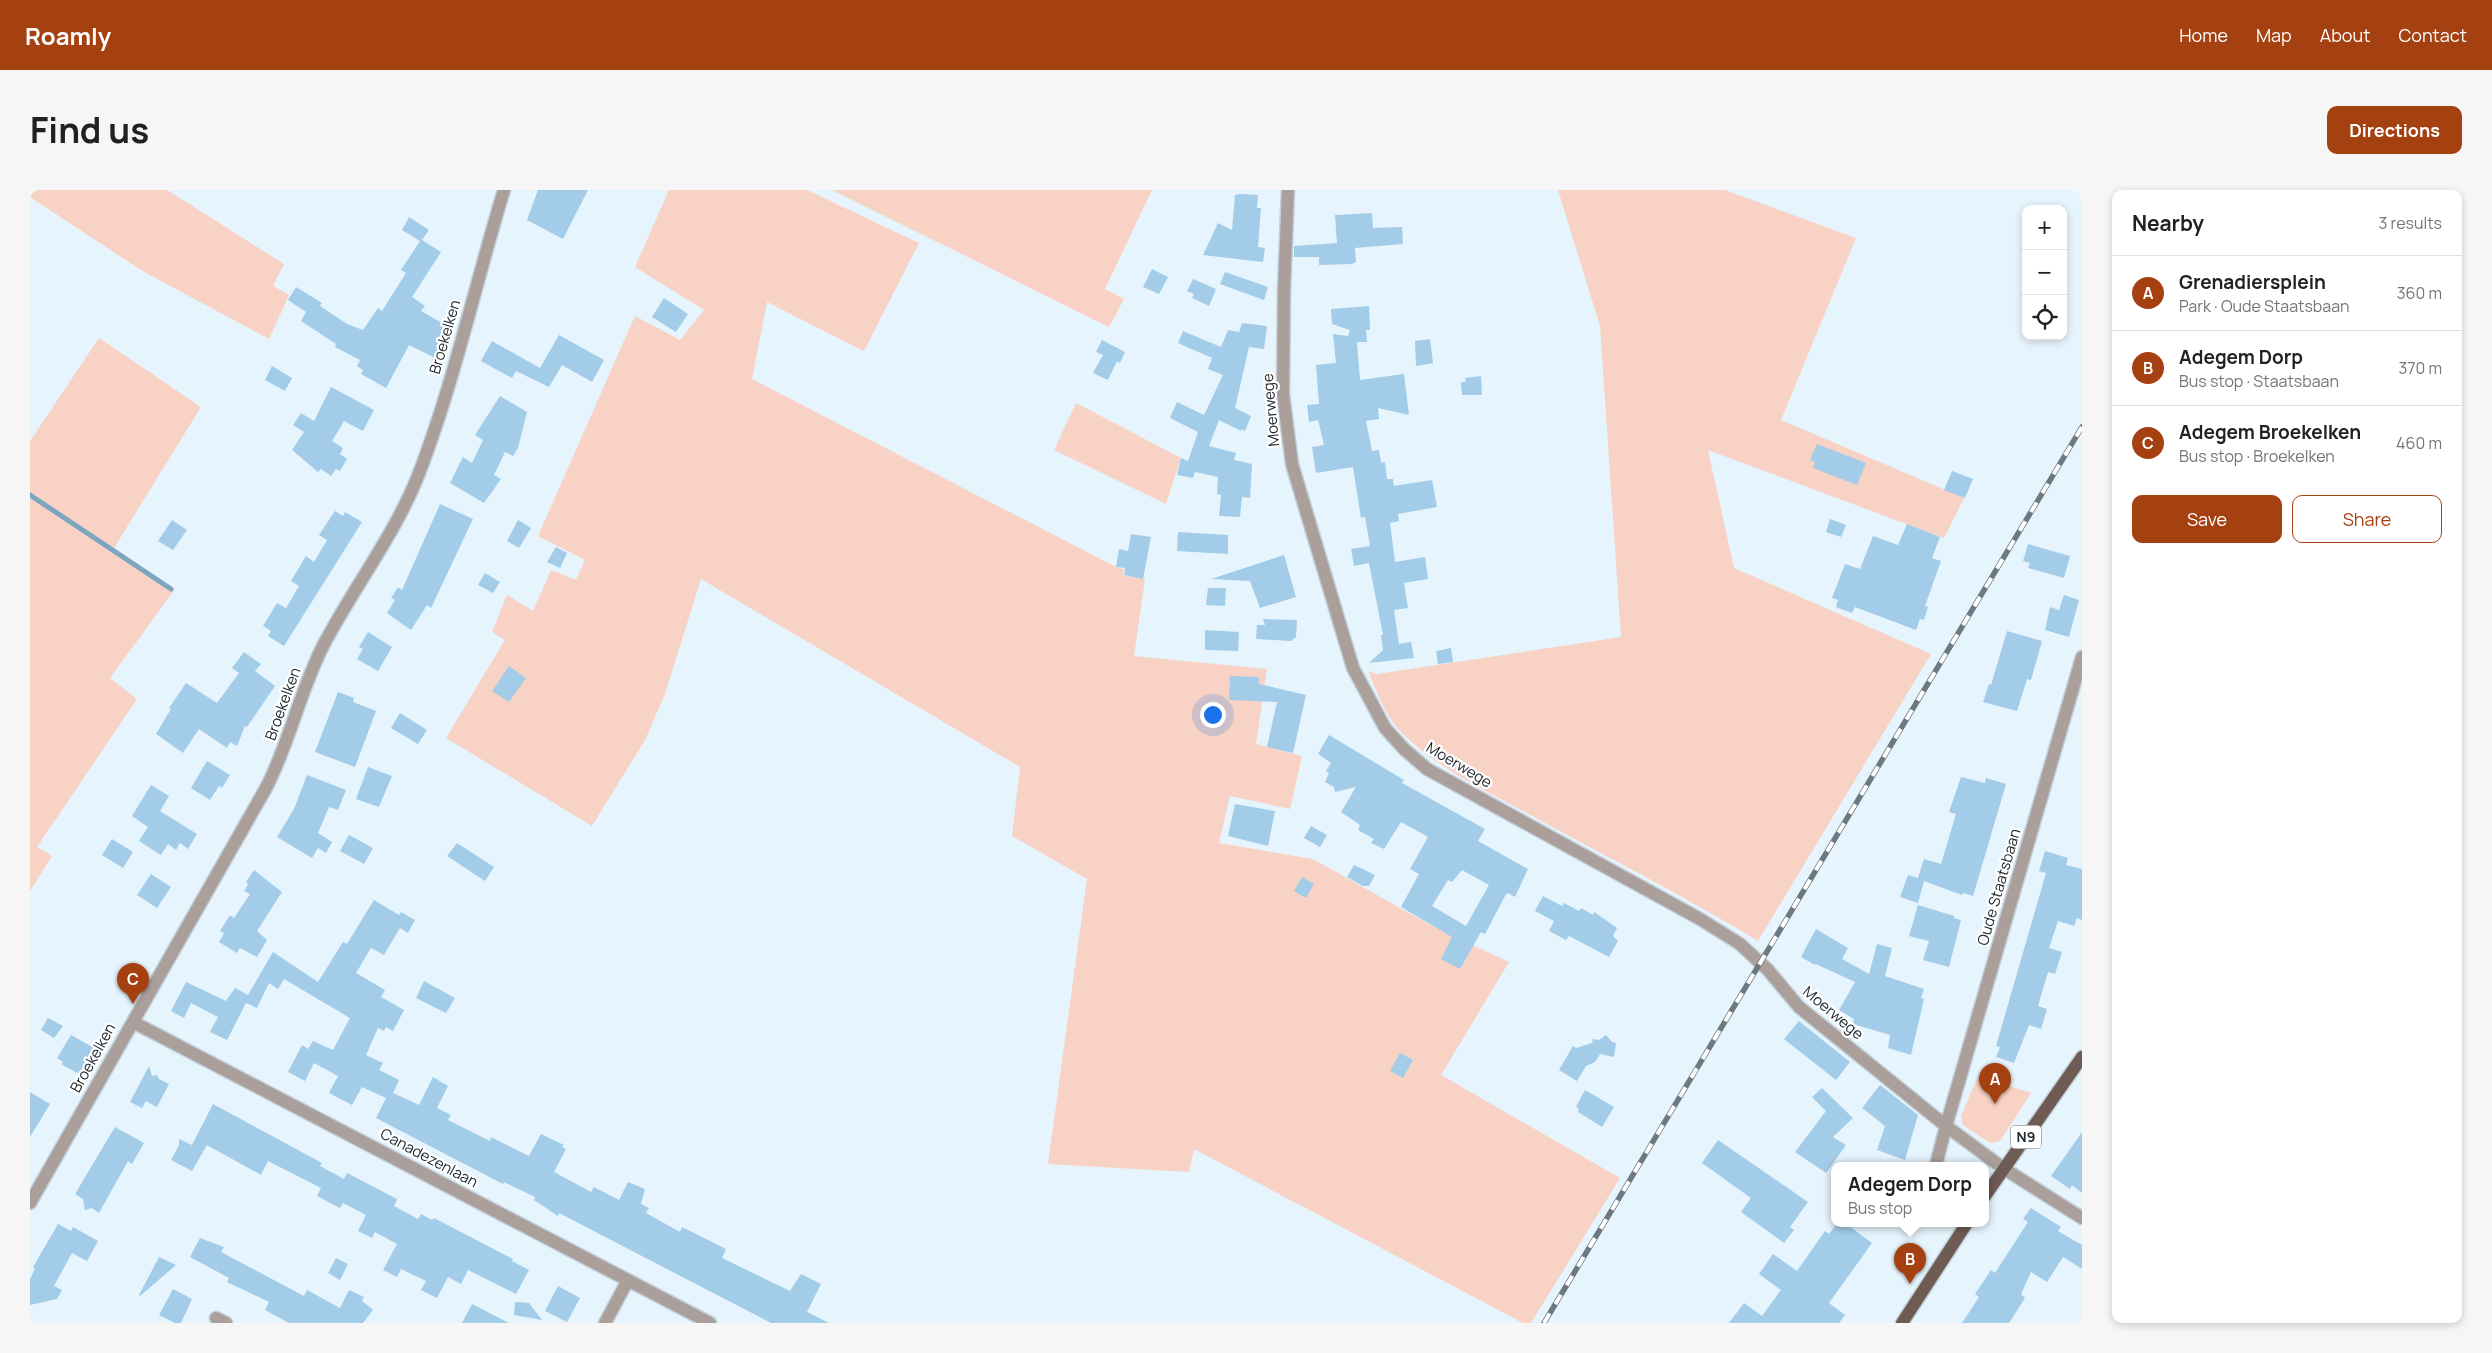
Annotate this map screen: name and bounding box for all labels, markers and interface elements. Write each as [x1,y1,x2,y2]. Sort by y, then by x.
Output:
text: Roamly [25,19,111,52]
text: Home [2179,23,2228,47]
text: Map [2256,23,2292,47]
text: About [2320,23,2370,47]
text: Contact [2398,23,2467,47]
text: Find us [30,106,149,154]
button: Directions [2327,106,2462,154]
map controls [2022,205,2067,340]
button: + [2022,205,2067,250]
text: Nearby [2132,209,2204,237]
text: 3 results [2379,212,2442,234]
button: − [2022,250,2067,295]
text: Grenadiersplein [2179,269,2326,295]
text: A [2143,282,2153,304]
text: 360 m [2397,282,2442,304]
button: locate [2022,295,2067,340]
text: Park · Oude Staatsbaan [2179,295,2350,317]
street label: Broekelken [424,297,465,376]
text: Adegem Dorp [2179,344,2303,370]
text: B [2143,357,2153,379]
text: 370 m [2399,357,2442,379]
text: Bus stop · Staatsbaan [2179,370,2339,392]
street label: Moerwege [1257,372,1284,447]
text: Adegem Broekelken [2179,419,2361,445]
text: C [2142,432,2154,454]
text: 460 m [2396,432,2442,454]
text: Bus stop · Broekelken [2179,445,2335,467]
button: Save [2132,495,2282,543]
button: Share [2292,495,2442,543]
street label: Broekelken [260,664,305,743]
your location [1200,702,1226,728]
street label: Moerwege [1422,737,1496,793]
street label: Oude Staatsbaan [1972,826,2025,948]
pin: C [117,963,149,1004]
street label: Moerwege [1798,981,1868,1044]
street label: Broekelken [65,1019,120,1096]
pin: A [1979,1063,2011,1104]
street label: Canadezenlaan [377,1123,482,1192]
road number: N9 [2011,1126,2041,1149]
popup [1831,1162,1989,1227]
text: Adegem Dorp [1848,1171,1972,1197]
text: Bus stop [1848,1197,1912,1219]
pin: B [1894,1243,1926,1284]

